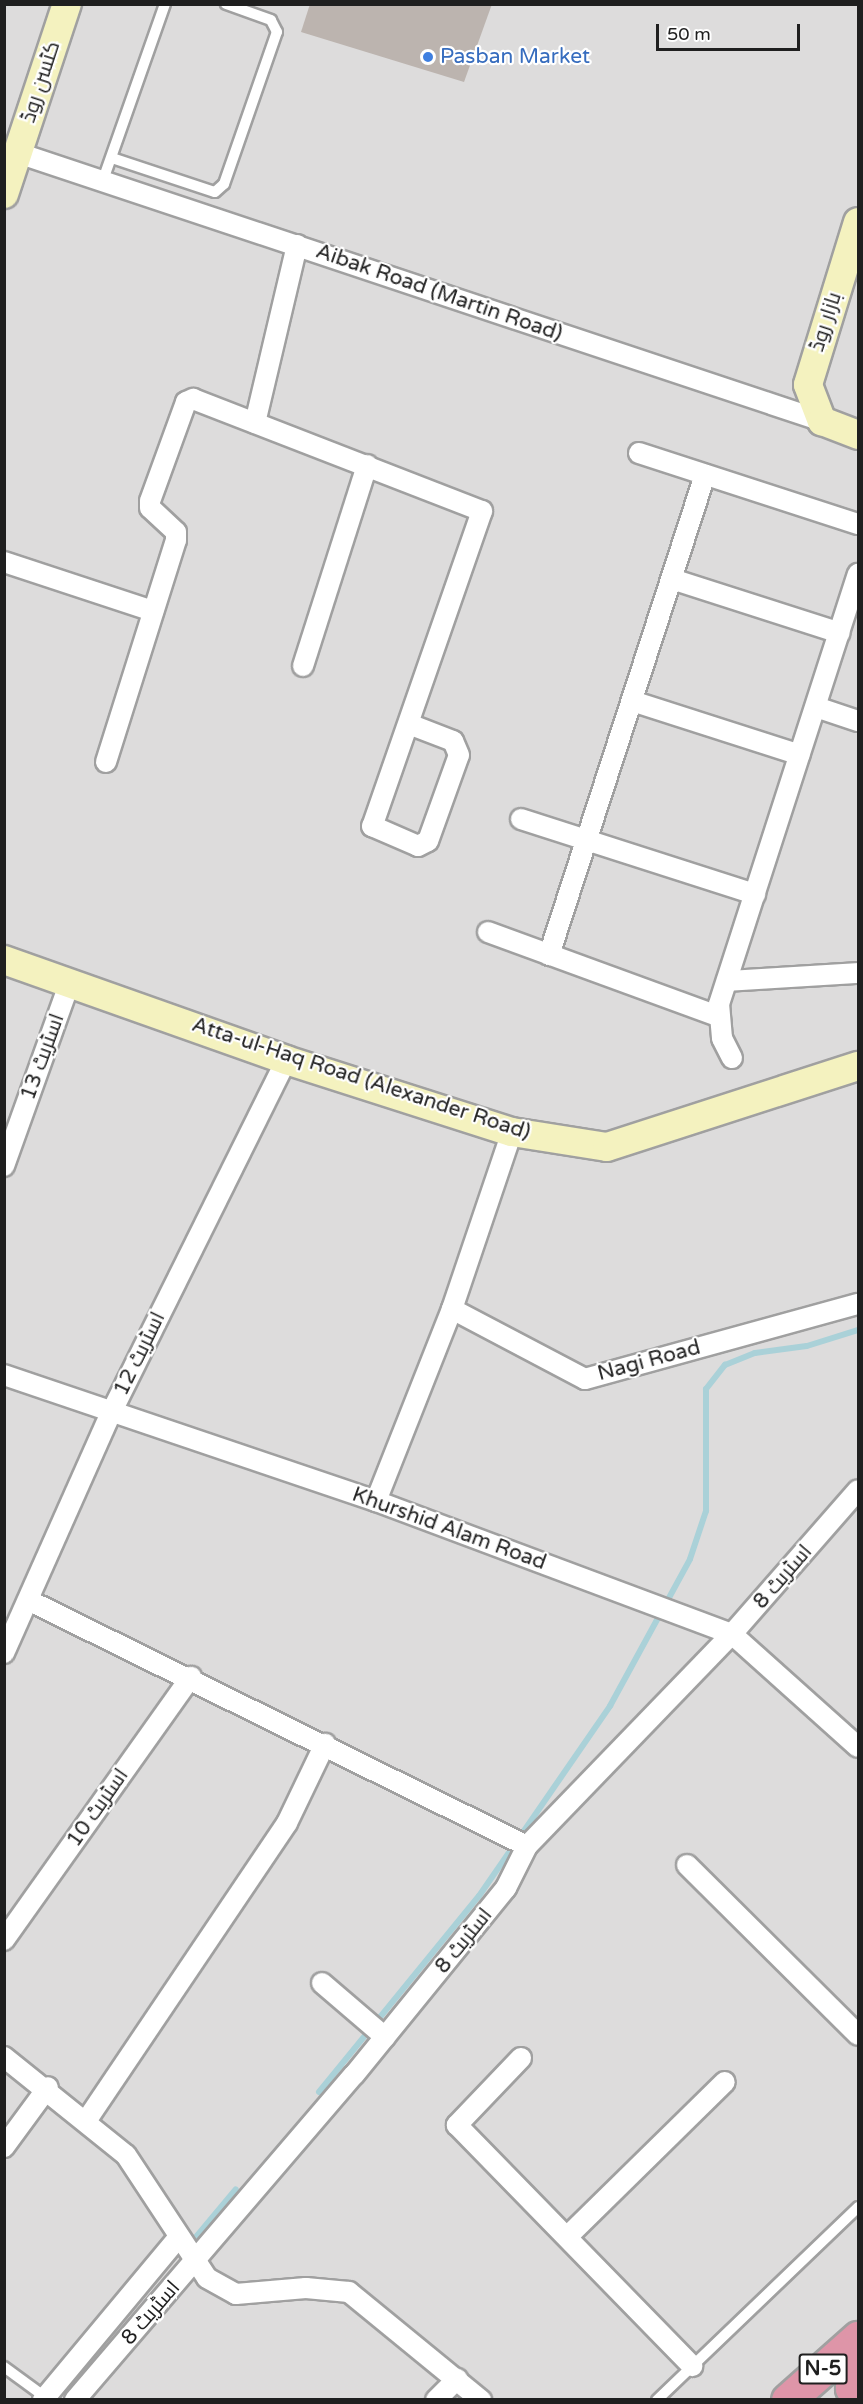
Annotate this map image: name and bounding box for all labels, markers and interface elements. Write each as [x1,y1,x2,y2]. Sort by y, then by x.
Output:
scale bar [659,12,803,50]
text: 50 m [667,23,711,45]
street label: کٹسن روڈ [16,38,66,126]
place label: Pasban Market [440,44,590,70]
marker: Pasban Market [421,50,435,64]
street label: Aibak Road (Martin Road) [313,239,565,347]
street label: بازار روڈ [805,289,847,355]
street label: اسٹریٹ 13 [16,1010,70,1104]
street label: Atta-ul-Haq Road (Alexander Road) [189,1012,533,1146]
street label: اسٹریٹ 12 [109,1308,171,1400]
street label: Nagi Road [595,1335,703,1387]
street label: Khurshid Alam Road [349,1482,549,1576]
street label: اسٹریٹ 8 [748,1540,818,1614]
street label: اسٹریٹ 10 [62,1764,134,1852]
street label: اسٹریٹ 8 [430,1903,498,1979]
street label: اسٹریٹ 8 [116,2276,186,2350]
road number: N-5 [798,2352,848,2386]

